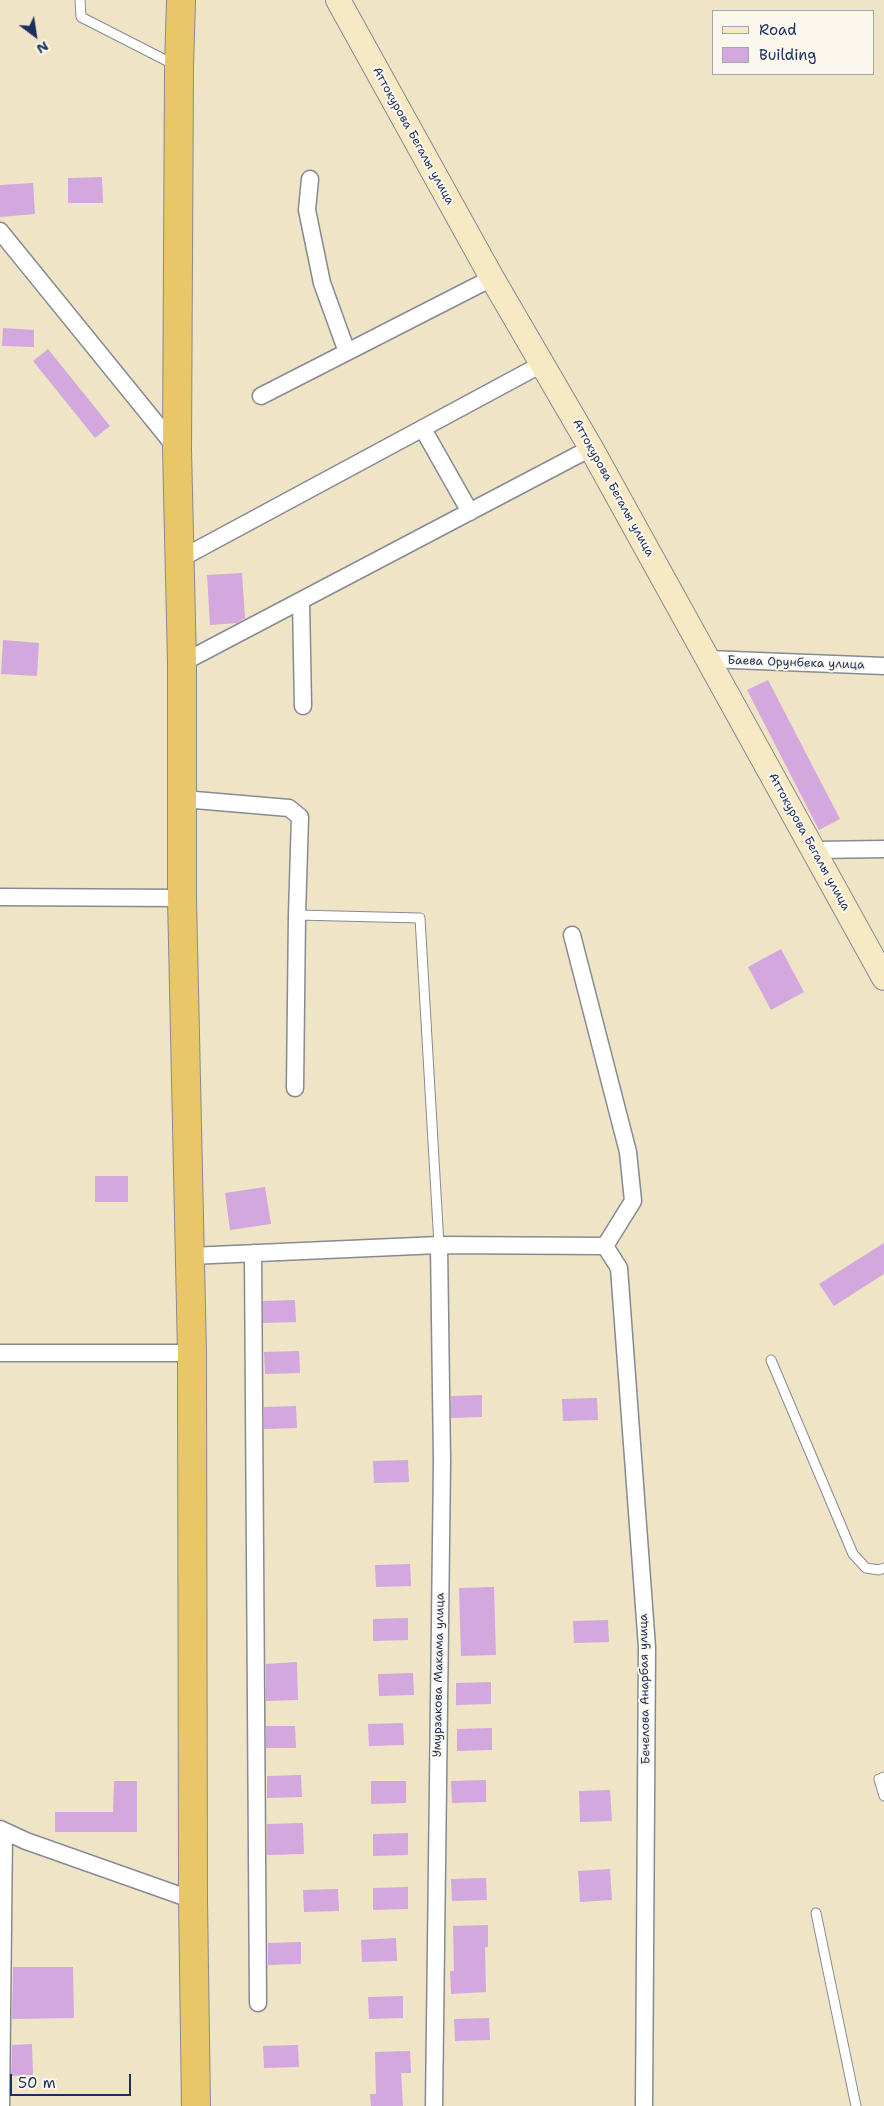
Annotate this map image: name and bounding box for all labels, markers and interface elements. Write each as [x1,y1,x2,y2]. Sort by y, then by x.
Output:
north arrow [10,10,60,60]
legend [712,10,874,75]
text: Road [759,20,797,40]
text: N [33,37,52,58]
text: Building [759,45,816,65]
street label: Аттокурова Бегалы улица [369,65,457,207]
street label: Аттокурова Бегалы улица [569,417,657,559]
street label: Баева Орунбека улица [727,653,865,673]
street label: Аттокурова Бегалы улица [765,771,853,913]
street label: Умурзакова Макама улица [430,1593,448,1757]
street label: Бечелова Анарбая улица [636,1614,654,1764]
scale bar [12,2064,134,2096]
text: 50 m [18,2073,56,2093]

